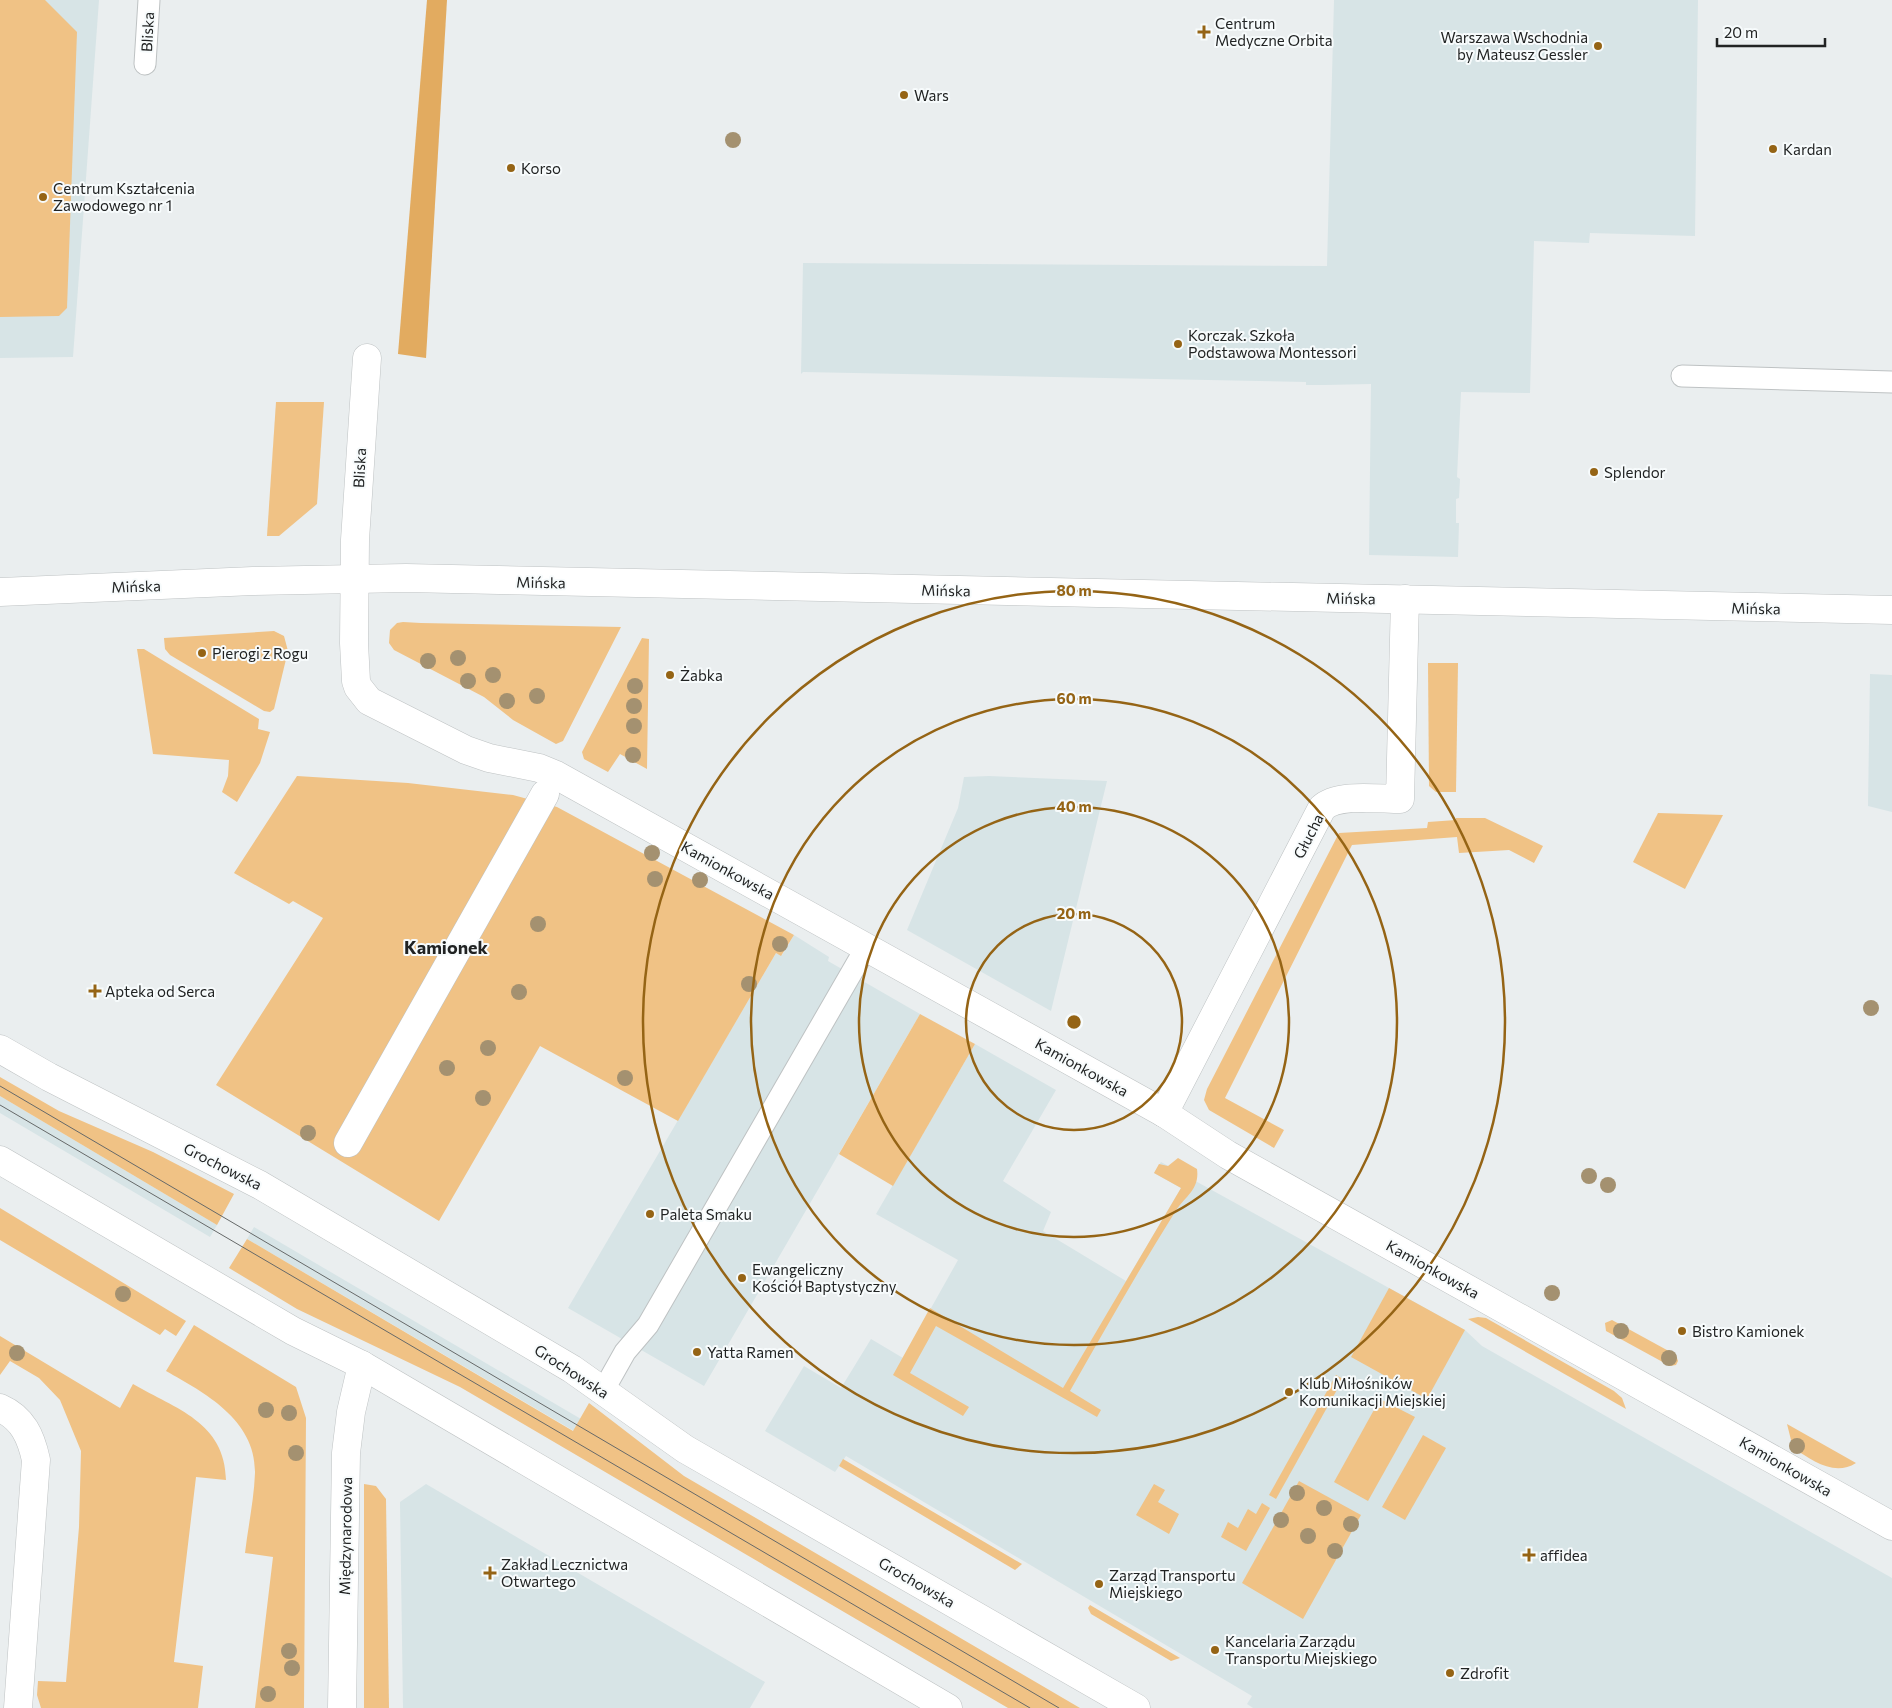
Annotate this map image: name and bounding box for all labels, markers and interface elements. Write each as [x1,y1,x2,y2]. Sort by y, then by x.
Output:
street label: Bliska [137,11,157,53]
place label: Centrum Medyczne Orbita [1215,14,1333,49]
scale bar [1717,15,1824,47]
text: 20 m [1724,23,1758,41]
marker: Centrum Medyczne Orbita [1197,25,1211,39]
place label: Warszawa Wschodnia by Mateusz Gessler [1440,28,1588,63]
marker: Warszawa Wschodnia by Mateusz Gessler [1592,40,1604,52]
place label: Wars [914,86,949,104]
marker: Wars [898,89,910,101]
place label: Kardan [1783,140,1832,158]
marker: Kardan [1767,143,1779,155]
place label: Korso [521,159,561,177]
marker: Korso [505,162,517,174]
place label: Centrum Kształcenia Zawodowego nr 1 [53,179,195,214]
marker: Centrum Kształcenia Zawodowego nr 1 [37,191,49,203]
place label: Korczak. Szkoła Podstawowa Montessori [1188,326,1357,361]
marker: Korczak. Szkoła Podstawowa Montessori [1172,338,1184,350]
street label: Bliska [349,447,369,489]
place label: Splendor [1604,463,1666,481]
marker: Splendor [1588,466,1600,478]
street label: Mińska [516,573,566,591]
street label: Mińska [111,576,161,596]
street label: Mińska [921,581,971,599]
text: 80 m [1056,581,1092,599]
street label: Mińska [1326,589,1376,607]
street label: Mińska [1731,599,1781,617]
place label: Pierogi z Rogu [212,644,308,662]
marker: Pierogi z Rogu [196,647,208,659]
place label: Żabka [680,666,723,684]
marker: Żabka [664,669,676,681]
text: 60 m [1056,689,1092,707]
text: 40 m [1056,797,1092,815]
street label: Głucha [1289,811,1327,861]
street label: Kamionkowska [678,837,778,903]
text: 20 m [1057,904,1091,922]
district label: Kamionek [404,936,489,958]
place label: Apteka od Serca [105,982,215,1000]
marker: Apteka od Serca [89,985,101,997]
centre of rings [1065,1013,1083,1031]
street label: Kamionkowska [1032,1034,1132,1100]
street label: Grochowska [181,1139,265,1193]
place label: Paleta Smaku [660,1205,752,1223]
marker: Paleta Smaku [644,1208,656,1220]
street label: Kamionkowska [1383,1236,1483,1302]
place label: Ewangeliczny Kościół Baptystyczny [752,1260,897,1295]
marker: Ewangeliczny Kościół Baptystyczny [736,1272,748,1284]
place label: Bistro Kamionek [1692,1322,1805,1340]
marker: Bistro Kamionek [1676,1325,1688,1337]
street label: Grochowska [531,1340,613,1402]
place label: Yatta Ramen [707,1343,794,1361]
marker: Yatta Ramen [691,1346,703,1358]
place label: Klub Miłośników Komunikacji Miejskiej [1299,1374,1446,1409]
marker: Klub Miłośników Komunikacji Miejskiej [1283,1386,1295,1398]
street label: Kamionkowska [1737,1432,1835,1500]
street label: Międzynarodowa [335,1477,355,1595]
place label: affidea [1540,1546,1588,1564]
marker: affidea [1522,1548,1536,1562]
street label: Grochowska [876,1553,958,1611]
place label: Zakład Lecznictwa Otwartego [501,1555,628,1590]
marker: Zakład Lecznictwa Otwartego [483,1566,497,1580]
place label: Zarząd Transportu Miejskiego [1109,1566,1236,1601]
marker: Zarząd Transportu Miejskiego [1093,1578,1105,1590]
place label: Kancelaria Zarządu Transportu Miejskiego [1225,1632,1377,1667]
marker: Kancelaria Zarządu Transportu Miejskiego [1209,1644,1221,1656]
place label: Zdrofit [1460,1664,1509,1682]
marker: Zdrofit [1444,1667,1456,1679]

